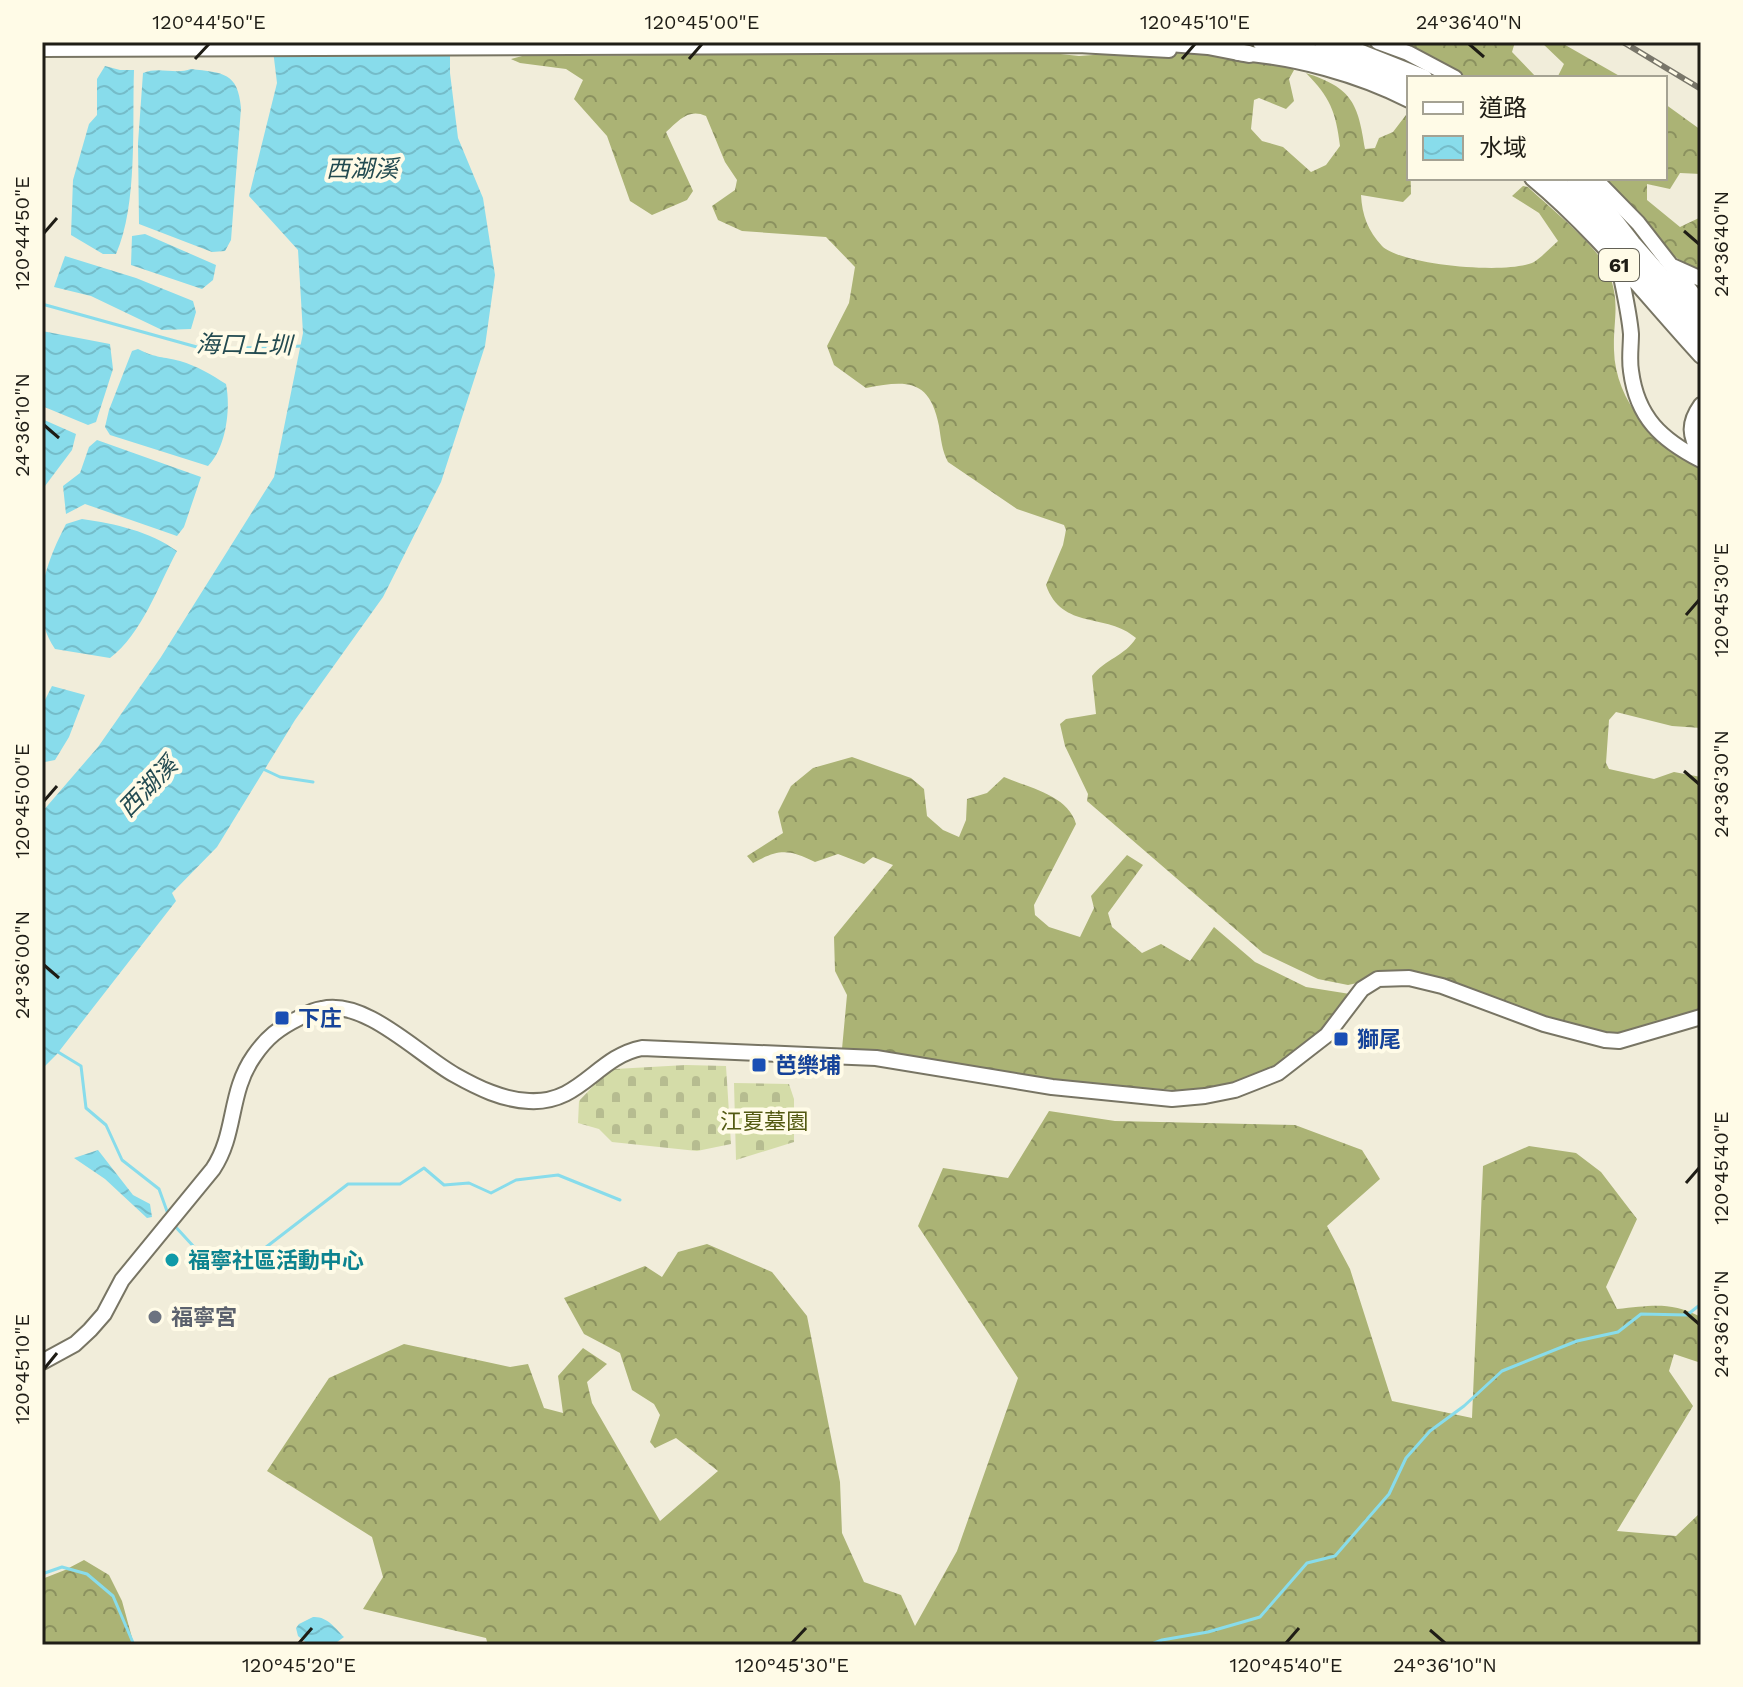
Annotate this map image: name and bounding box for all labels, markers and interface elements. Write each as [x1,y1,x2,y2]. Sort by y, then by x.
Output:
text: 120°44'50"E [152,10,266,34]
text: 120°45'00"E [645,10,759,34]
text: 120°45'10"E [1140,10,1250,34]
text: 24°36'40"N [1416,10,1522,34]
legend [1407,76,1667,180]
text: 道路 [1479,94,1527,122]
text: 水域 [1479,134,1527,162]
water label: 西湖溪 [326,155,401,183]
text: 120°44'50"E [10,176,34,290]
text: 24°36'40"N [1709,191,1733,297]
road number: 61 [1599,249,1639,281]
water label: 海口上圳 [196,330,295,360]
text: 24°36'10"N [10,373,34,477]
text: 120°45'30"E [1709,543,1733,657]
text: 24°36'30"N [1709,730,1733,838]
text: 120°45'00"E [10,744,34,858]
water label: 西湖溪 [113,749,185,823]
text: 24°36'00"N [10,911,34,1019]
place label: 下庄 [298,1006,342,1031]
marker: 下庄 [273,1009,291,1027]
place label: 獅尾 [1357,1027,1401,1052]
marker: 獅尾 [1332,1030,1350,1048]
place label: 芭樂埔 [775,1053,841,1078]
marker: 芭樂埔 [750,1056,768,1074]
park label: 江夏墓園 [720,1109,808,1134]
text: 120°45'40"E [1709,1112,1733,1224]
place label: 福寧社區活動中心 [188,1248,364,1273]
marker: 福寧社區活動中心 [163,1251,181,1269]
text: 24°36'20"N [1709,1270,1733,1378]
place label: 福寧宮 [171,1305,237,1330]
marker: 福寧宮 [146,1308,164,1326]
text: 120°45'10"E [10,1314,34,1424]
text: 120°45'20"E [242,1653,356,1677]
text: 120°45'30"E [735,1653,849,1677]
text: 120°45'40"E [1230,1653,1342,1677]
text: 24°36'10"N [1393,1653,1497,1677]

